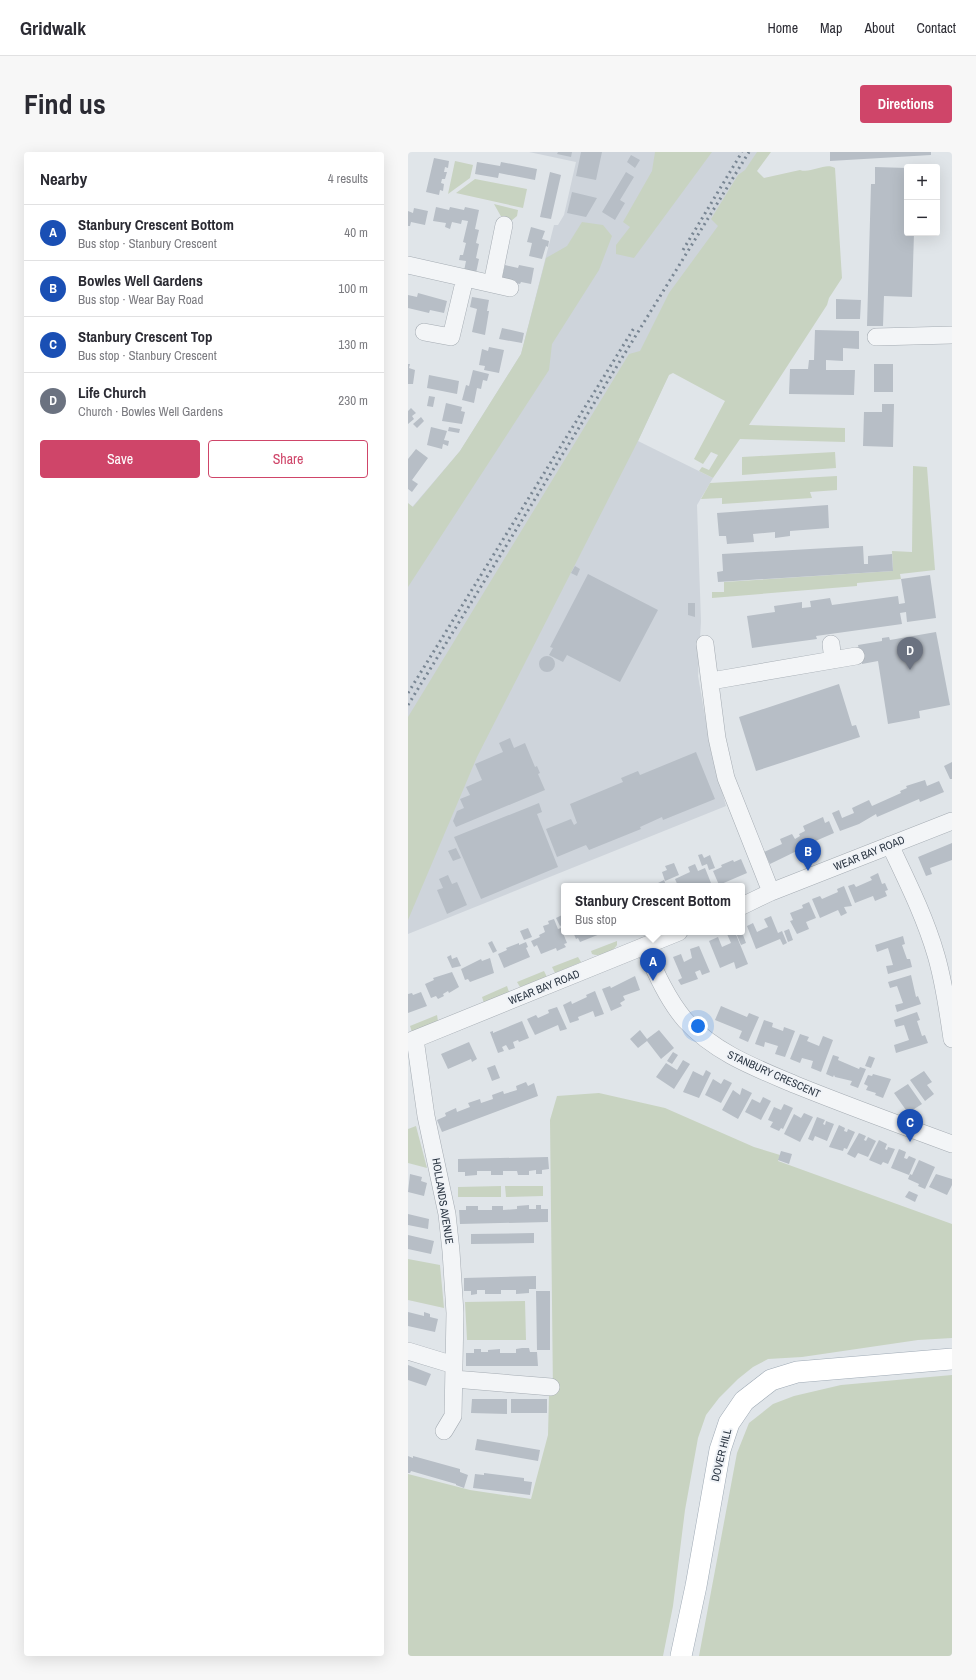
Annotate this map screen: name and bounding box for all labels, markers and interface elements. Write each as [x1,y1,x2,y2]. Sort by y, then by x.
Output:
text: Gridwalk [20,15,86,41]
text: Home [767,19,798,37]
text: Map [820,19,842,37]
text: About [864,19,894,37]
text: Contact [916,19,956,37]
text: Find us [24,85,106,123]
button: Directions [860,85,952,123]
map controls [904,164,940,236]
button: + [904,164,940,200]
text: Nearby [40,167,87,190]
text: 4 results [328,170,368,187]
button: − [904,200,940,236]
text: Stanbury Crescent Bottom [78,214,234,235]
text: A [49,224,57,241]
text: 40 m [344,224,368,241]
text: Bus stop · Stanbury Crescent [78,235,217,252]
text: Bowles Well Gardens [78,270,203,291]
text: B [49,280,57,297]
text: 100 m [338,280,368,297]
text: Bus stop · Wear Bay Road [78,291,203,308]
text: Stanbury Crescent Top [78,326,212,347]
text: C [49,336,57,353]
text: 130 m [338,336,368,353]
text: Bus stop · Stanbury Crescent [78,347,217,364]
text: Life Church [78,382,146,403]
text: D [49,392,57,409]
text: 230 m [338,392,368,409]
text: Church · Bowles Well Gardens [78,403,223,420]
button: Save [40,440,200,478]
button: Share [208,440,368,478]
pin: D [897,637,923,670]
street label: WEAR BAY ROAD [831,832,907,874]
pin: B [795,838,821,871]
popup [561,883,745,935]
text: Stanbury Crescent Bottom [575,890,731,911]
text: Bus stop [575,911,617,928]
pin: A [640,948,666,981]
street label: WEAR BAY ROAD [506,966,582,1008]
your location [688,1016,708,1036]
street label: STANBURY CRESCENT [725,1047,823,1101]
pin: C [897,1109,923,1142]
street label: HOLLANDS AVENUE [429,1157,457,1245]
street label: DOVER HILL [708,1427,734,1483]

